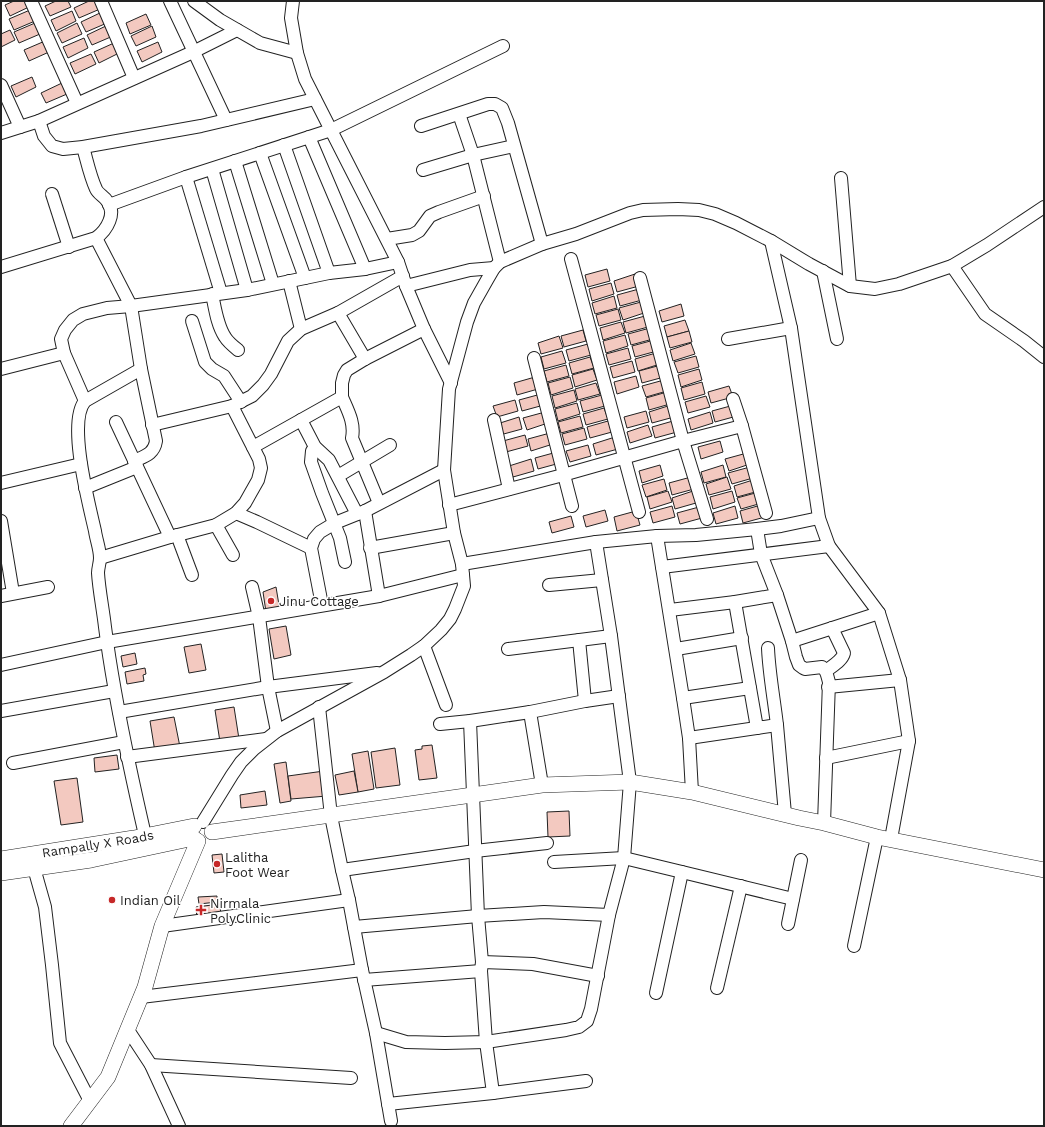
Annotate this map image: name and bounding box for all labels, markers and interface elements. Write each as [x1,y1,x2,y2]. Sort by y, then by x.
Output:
place label: Jinu Cottage [279,594,359,609]
marker: Jinu Cottage [266,596,276,606]
street label: Rampally X Roads [41,827,155,860]
place label: Lalitha Foot Wear [225,850,289,880]
marker: Lalitha Foot Wear [212,859,222,869]
place label: Indian Oil [120,893,180,908]
marker: Indian Oil [107,895,117,905]
place label: Nirmala PolyClinic [210,896,271,926]
marker: Nirmala PolyClinic [195,904,207,916]

